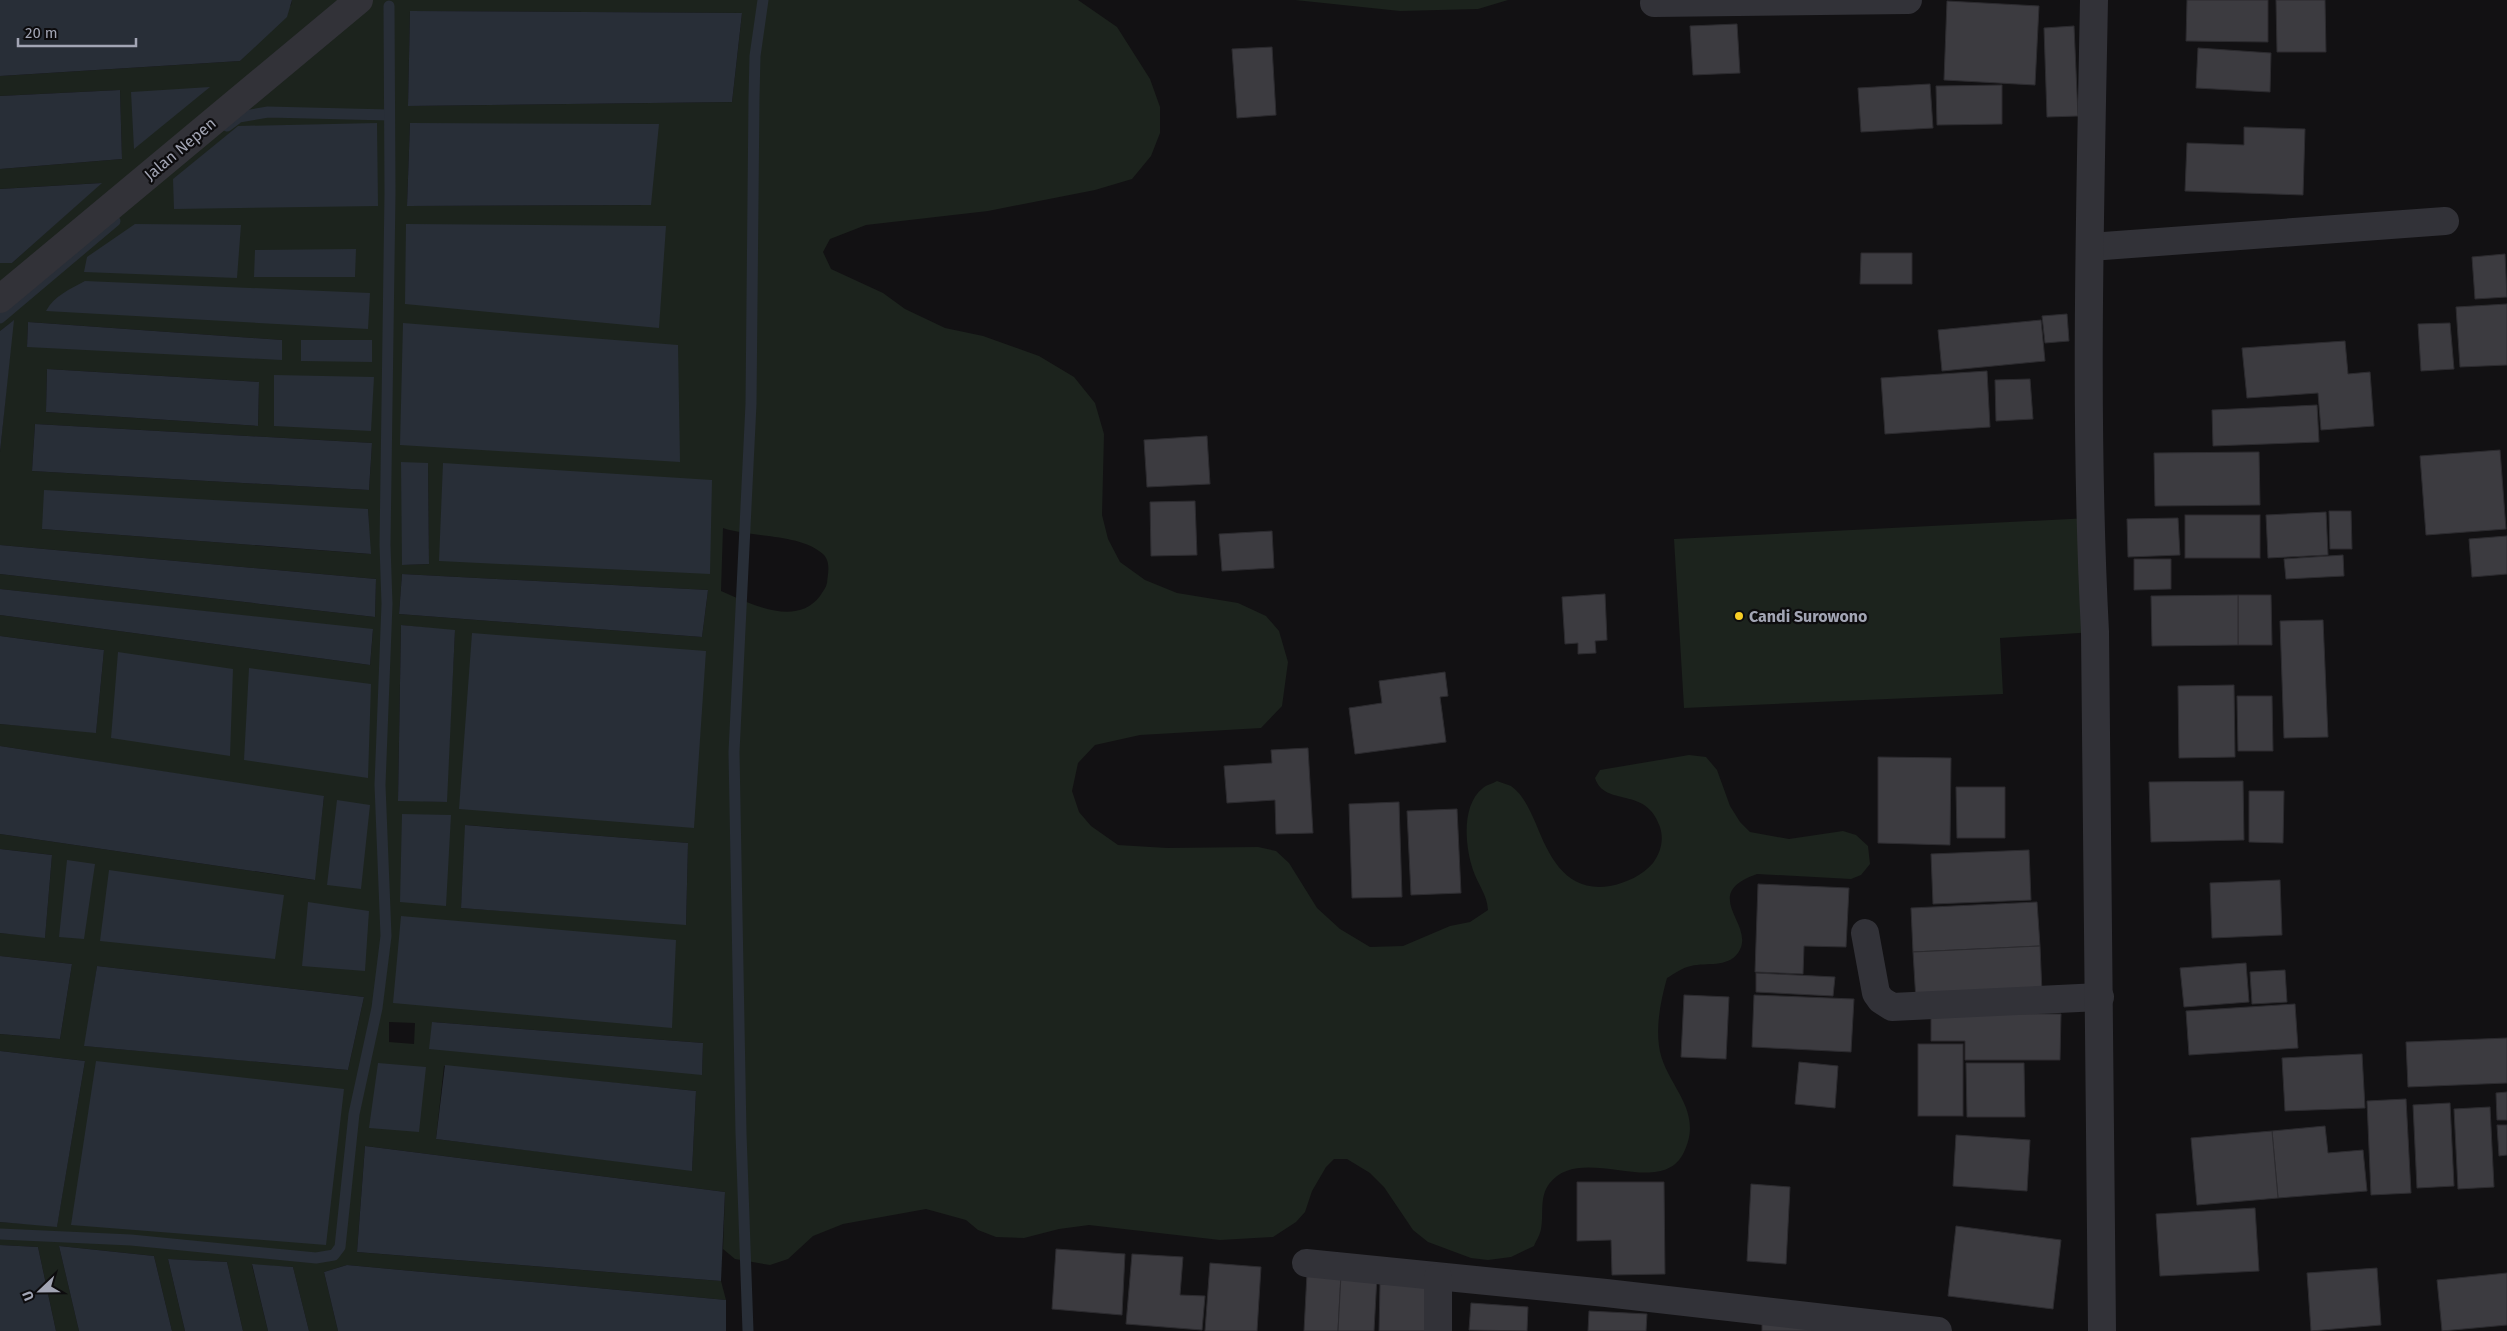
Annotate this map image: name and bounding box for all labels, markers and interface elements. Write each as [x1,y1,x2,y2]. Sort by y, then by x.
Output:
scale bar [18,15,135,47]
text: 20 m [25,24,58,42]
street label: Jalan Nepen [140,114,220,184]
place label: Candi Surowono [1749,607,1867,626]
marker: Candi Surowono [1733,610,1745,622]
north arrow [15,1266,65,1316]
text: U [19,1288,38,1303]

